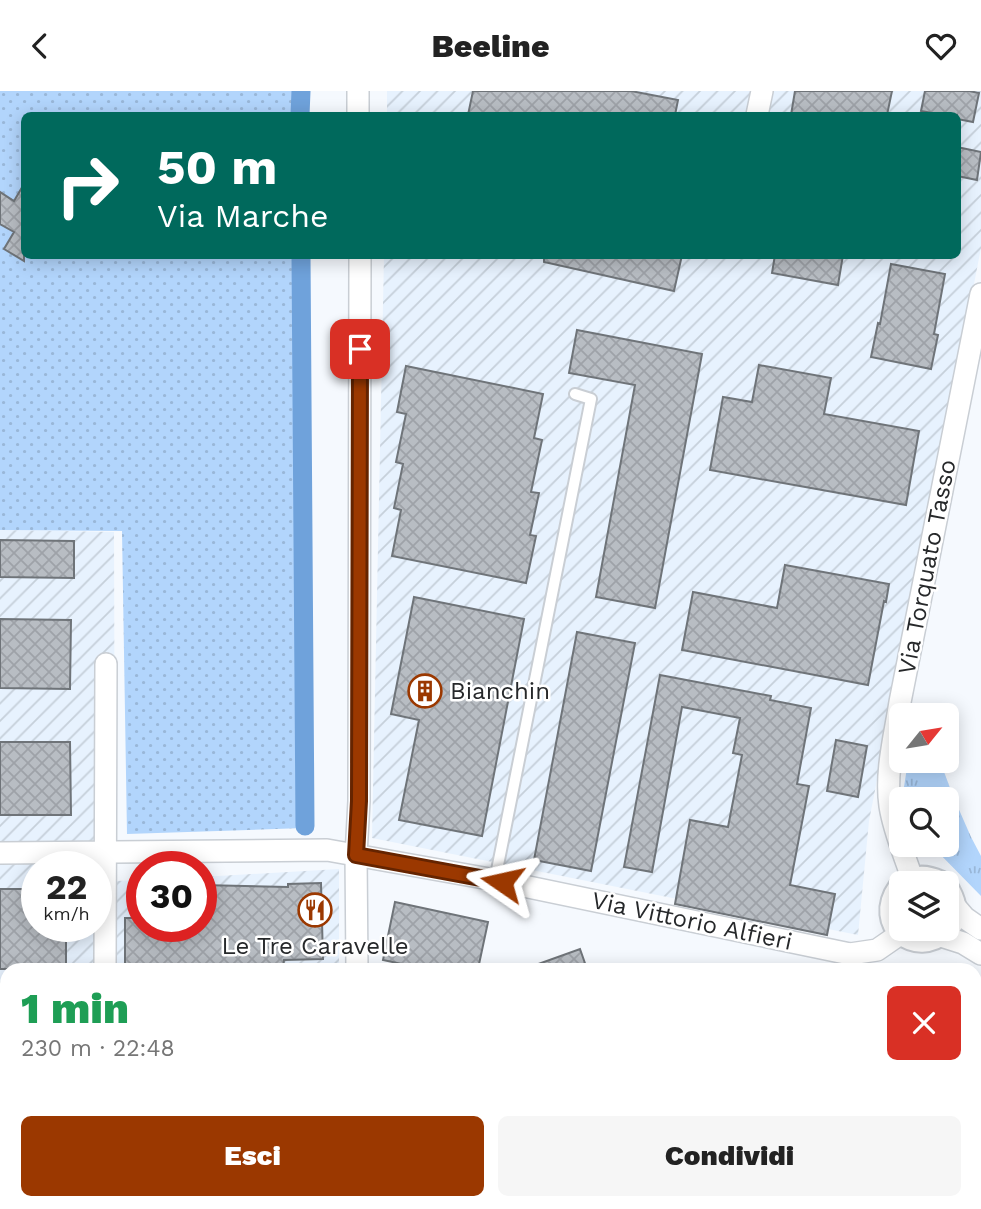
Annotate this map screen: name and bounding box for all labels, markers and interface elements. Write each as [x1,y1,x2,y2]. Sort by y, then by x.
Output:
icon: back [21,27,59,65]
text: Beeline [431,27,550,65]
icon: heart [922,27,960,65]
text: 50 m [157,138,277,196]
icon: right [42,140,133,231]
text: Via Marche [157,197,329,235]
pin [330,319,390,379]
icon: arrive [341,330,379,368]
street label: Via Torquato Tasso [892,457,962,677]
building icon: Bianchin [406,672,444,710]
place label: Bianchin [450,677,550,705]
north arrow [889,703,959,773]
map controls [889,703,959,941]
button: search [889,787,959,857]
position arrow [465,845,539,919]
speed limit sign: 30 [126,851,217,942]
text: 22 [46,866,87,908]
button: layers [889,871,959,941]
street label: Via Vittorio Alfieri [589,886,795,956]
restaurant icon: Le Tre Caravelle [296,891,334,929]
text: km/h [43,903,90,924]
place label: Le Tre Caravelle [221,932,409,960]
text: 1 min [21,984,129,1033]
button: close [887,986,961,1060]
text: 230 m · 22:48 [21,1035,175,1062]
button: Esci [21,1116,484,1196]
button: Condividi [498,1116,961,1196]

